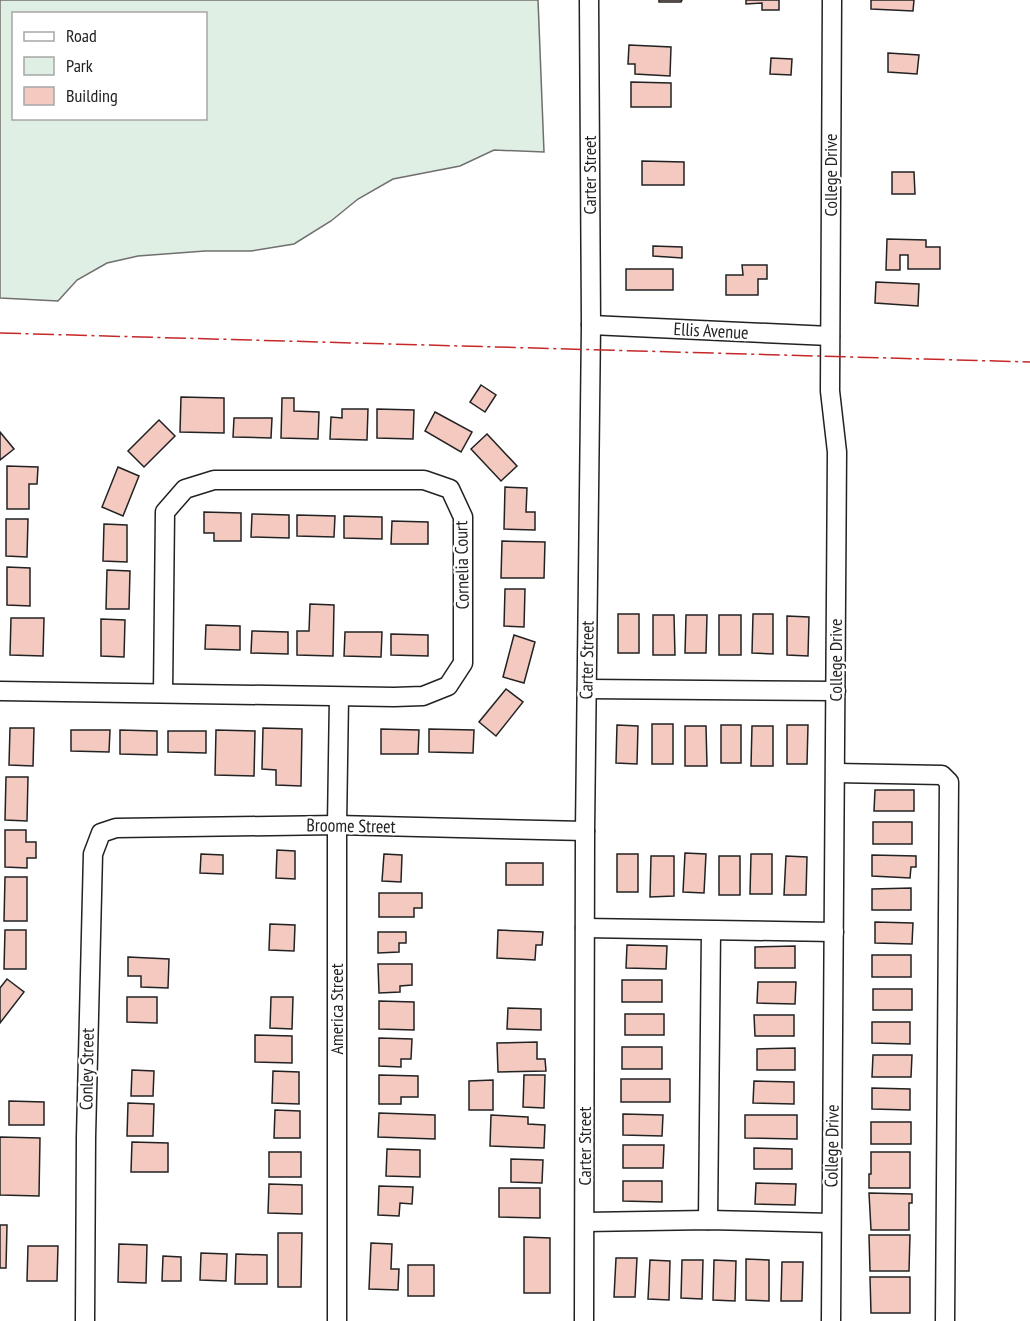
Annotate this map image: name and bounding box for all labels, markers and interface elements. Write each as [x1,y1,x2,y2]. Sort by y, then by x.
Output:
legend [12,12,207,120]
text: Road [66,24,97,47]
text: Park [66,54,93,77]
text: Building [66,84,118,107]
street label: College Drive [819,134,842,216]
street label: Carter Street [578,136,601,214]
street label: Ellis Avenue [673,317,749,344]
street label: Cornelia Court [449,520,474,609]
street label: College Drive [824,619,847,701]
street label: Carter Street [574,620,599,700]
street label: Broome Street [306,813,396,838]
street label: America Street [325,963,348,1055]
street label: Conley Street [74,1028,99,1110]
street label: College Drive [819,1104,844,1188]
street label: Carter Street [573,1107,596,1185]

